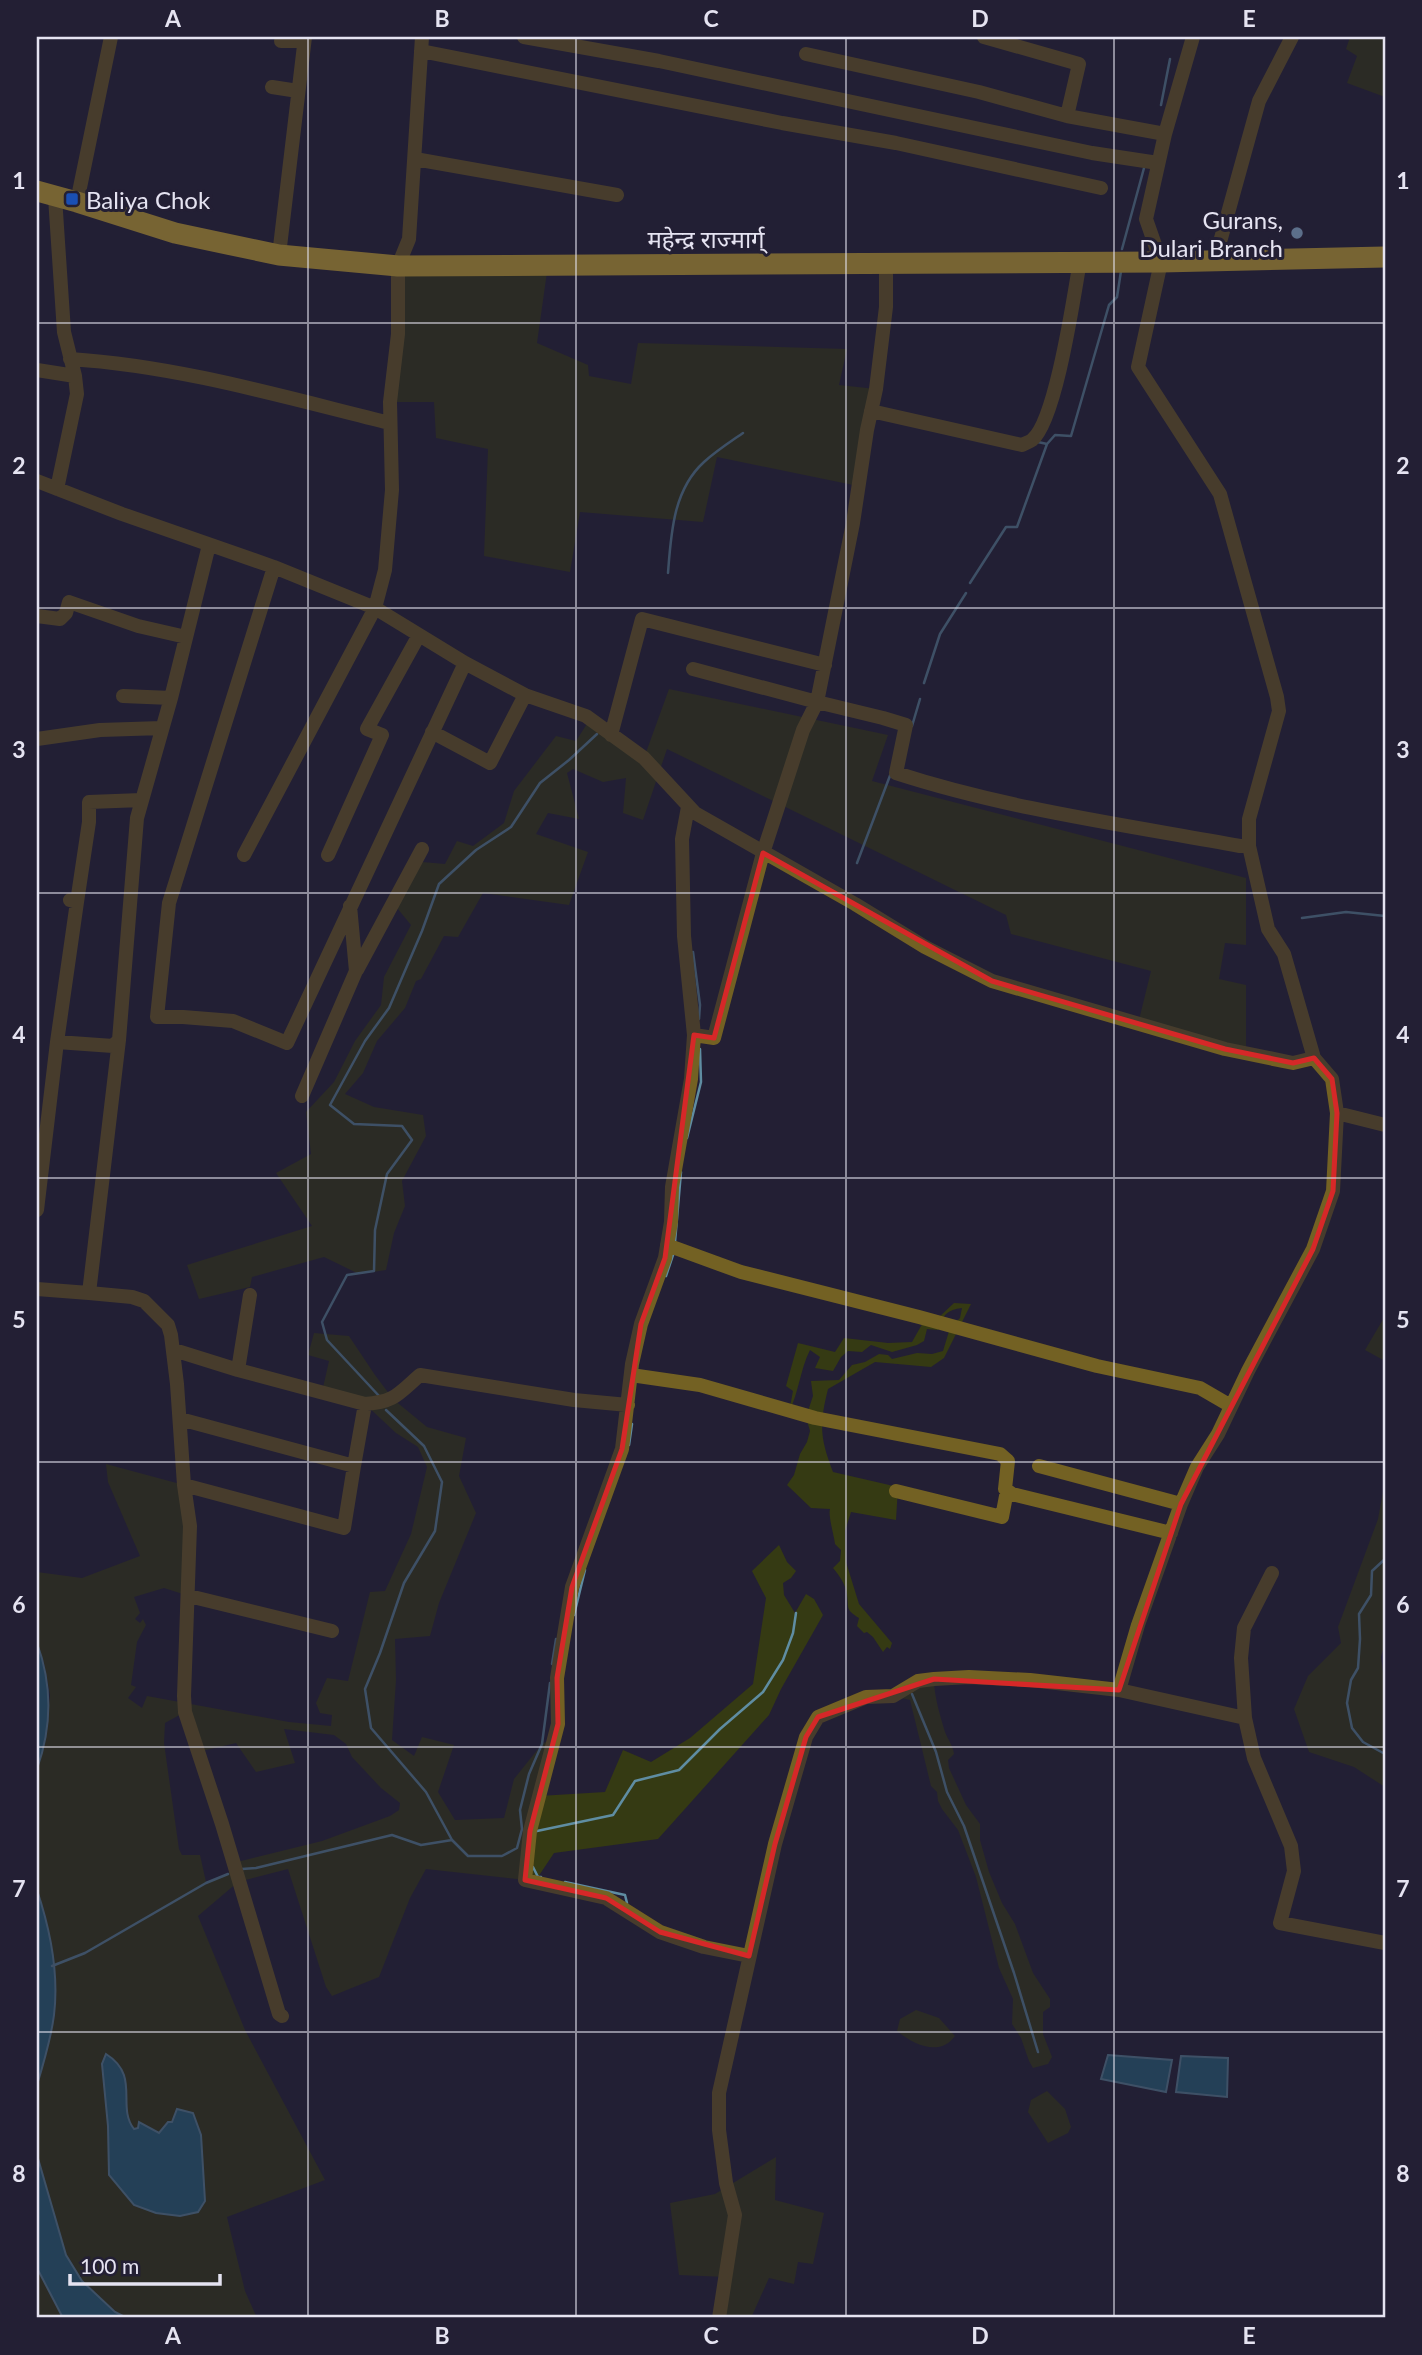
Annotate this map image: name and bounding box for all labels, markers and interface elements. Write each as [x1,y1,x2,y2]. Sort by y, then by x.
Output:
text: A [164,4,182,32]
text: B [434,4,450,32]
text: C [703,4,719,32]
text: D [971,4,989,32]
text: E [1242,4,1256,32]
text: 1 [12,166,26,194]
text: 1 [1396,166,1410,194]
place label: Baliya Chok [86,185,211,214]
marker: Baliya Chok [64,191,80,207]
place label: Gurans, Dulari Branch [1139,205,1283,262]
street label: महेन्द्र राज्मार्ग् [647,224,769,254]
marker: Gurans, Dulari Branch [1289,225,1305,241]
text: 2 [12,451,26,479]
text: 2 [1396,451,1410,479]
text: 3 [12,735,26,763]
text: 3 [1396,735,1410,763]
text: 4 [12,1020,26,1048]
text: 4 [1396,1020,1410,1048]
text: 5 [12,1305,26,1333]
text: 5 [1396,1305,1410,1333]
text: 6 [12,1590,26,1618]
text: 6 [1396,1590,1410,1618]
text: 7 [12,1874,26,1902]
text: 7 [1396,1874,1410,1902]
text: 8 [12,2159,26,2187]
text: 8 [1396,2159,1410,2187]
scale bar [70,2243,220,2287]
text: 100 m [80,2253,139,2278]
text: A [164,2321,182,2349]
text: B [434,2321,450,2349]
text: C [703,2321,719,2349]
text: D [971,2321,989,2349]
text: E [1242,2321,1256,2349]

